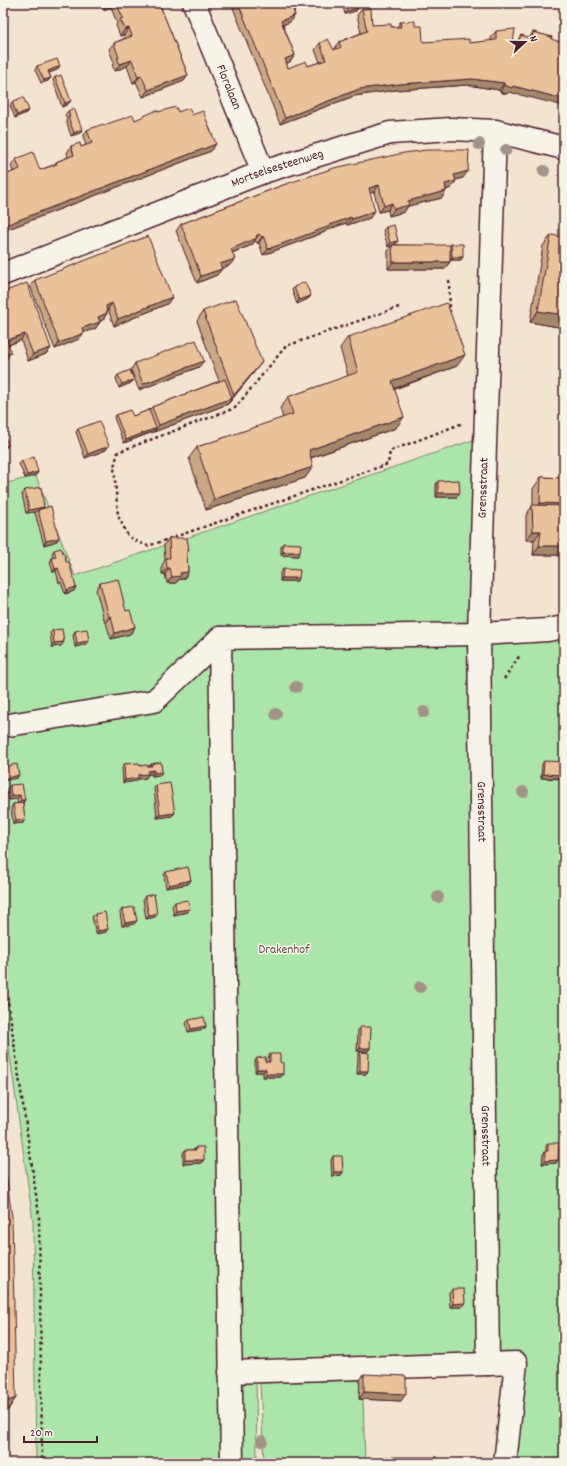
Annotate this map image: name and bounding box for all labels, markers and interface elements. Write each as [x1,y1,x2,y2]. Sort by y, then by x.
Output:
north arrow [505,22,545,62]
text: N [524,34,541,45]
street label: Floralaan [211,62,246,113]
street label: Mortselsesteenweg [228,144,326,193]
street label: Grensstraat [473,457,495,519]
street label: Grensstraat [471,781,491,842]
park label: Drakenhof [259,941,310,960]
street label: Grensstraat [475,1105,495,1166]
scale bar [24,1418,97,1444]
text: 20 m [30,1425,53,1442]

